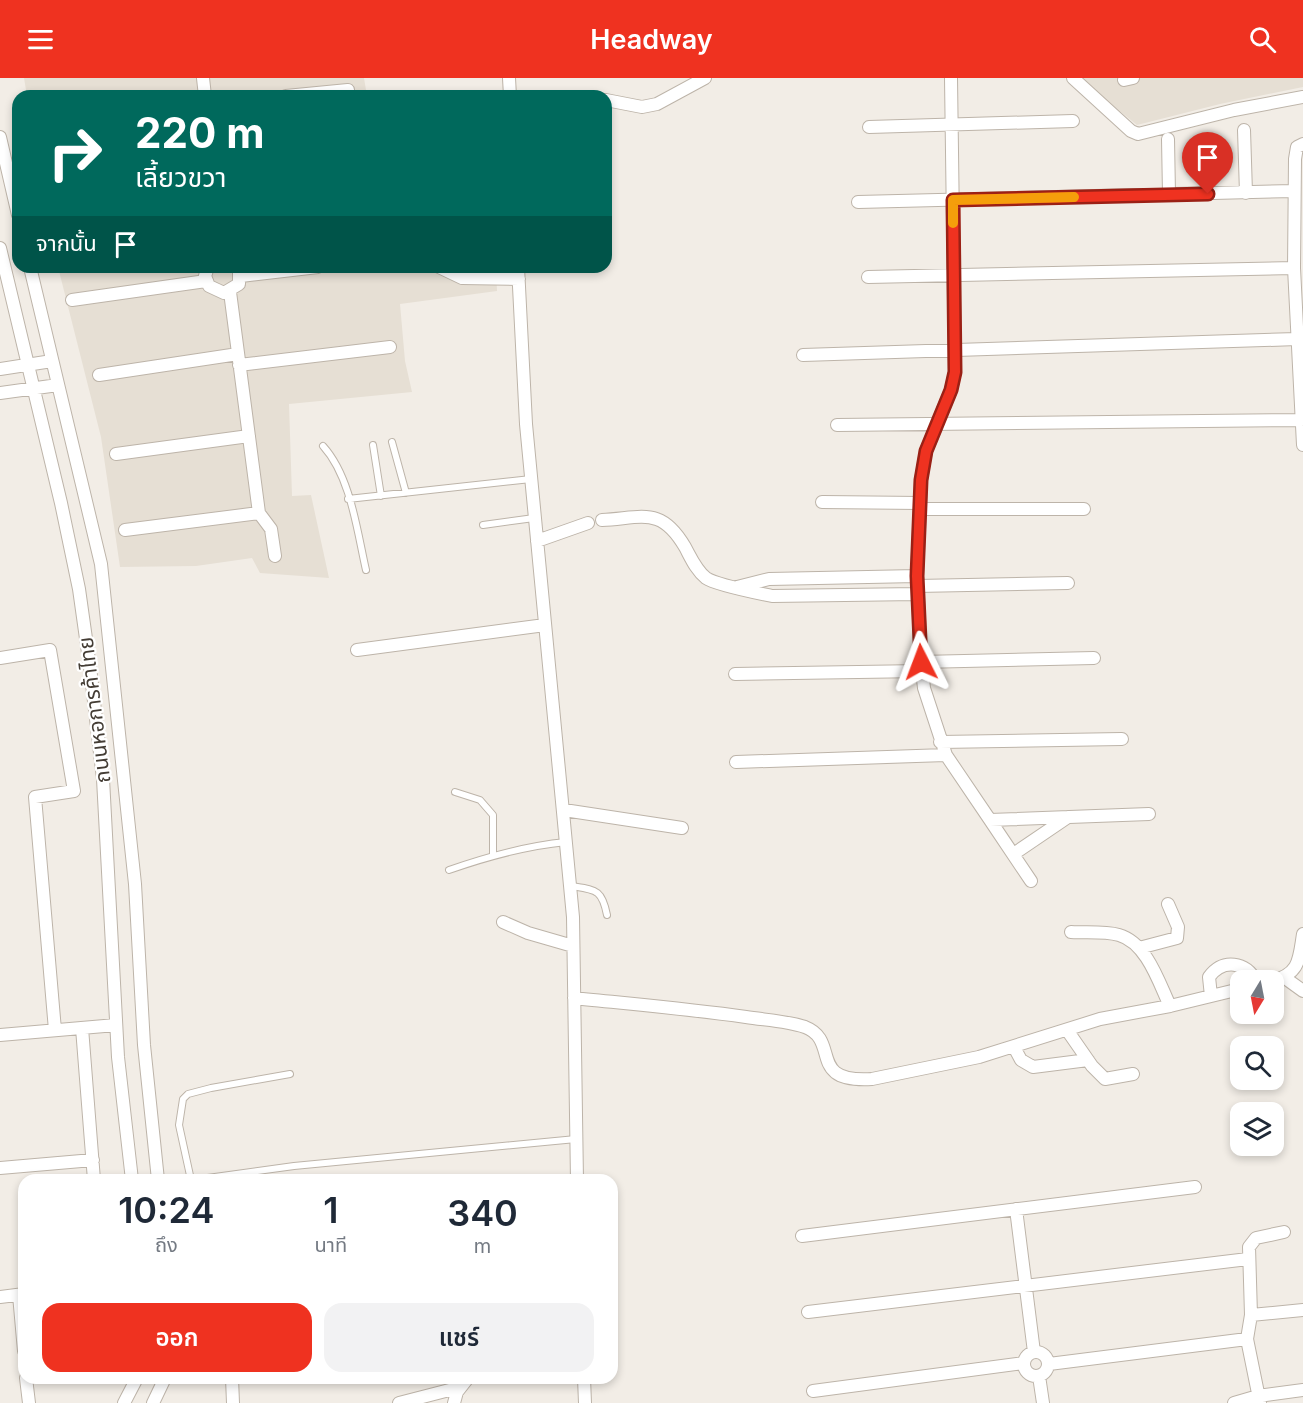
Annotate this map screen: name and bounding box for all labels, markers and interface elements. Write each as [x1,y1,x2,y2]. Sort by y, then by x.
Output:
icon: menu [24,23,57,56]
text: Headway [590,23,713,56]
icon: search [1246,23,1279,56]
text: 220 m [135,107,265,158]
icon: right [36,114,114,192]
pin [1182,132,1233,194]
icon: arrive [1191,141,1224,174]
text: เลี้ยวขวา [135,161,226,194]
icon: arrive [109,228,142,261]
text: จากนั้น [36,230,97,256]
position arrow [889,630,953,694]
street label: ถนนหอการค้าไทย [73,635,115,785]
north arrow [1230,970,1284,1024]
map controls [1230,970,1284,1156]
button: search [1230,1036,1284,1090]
button: layers [1230,1102,1284,1156]
text: 10:24 [118,1188,214,1232]
text: 1 [323,1188,338,1232]
text: 340 [447,1191,518,1235]
text: ถึง [155,1233,178,1257]
text: นาที [315,1233,347,1257]
text: m [474,1234,491,1258]
button: ออก [42,1303,312,1372]
button: แชร์ [324,1303,594,1372]

